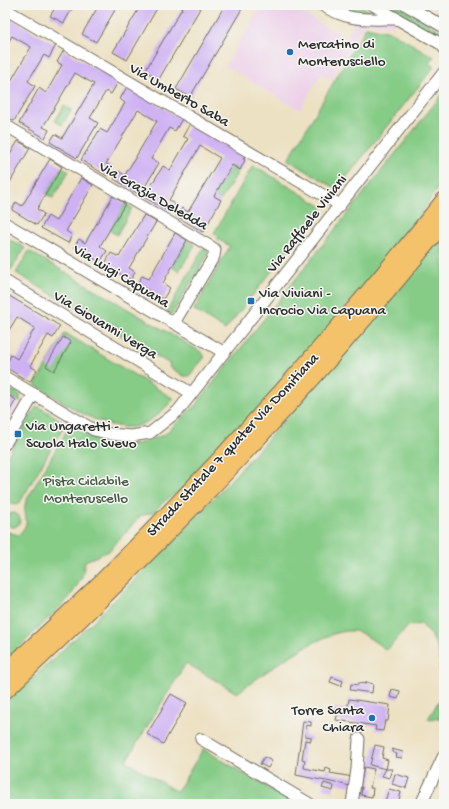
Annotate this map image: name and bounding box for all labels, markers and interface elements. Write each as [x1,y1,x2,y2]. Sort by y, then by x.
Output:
place label: Mercatino di Monterusciello [298,36,386,71]
marker: Mercatino di Monterusciello [285,47,295,57]
street label: Via Umberto Saba [125,59,233,132]
street label: Via Grazia Deledda [94,158,211,236]
street label: Via Raffaele Viviani [263,172,352,278]
street label: Via Luigi Capuana [69,240,173,313]
place label: Via Viviani - Incrocio Via Capuana [258,285,386,320]
street label: Via Giovanni Verga [49,287,161,364]
marker: Via Viviani - Incrocio Via Capuana [246,296,256,306]
street label: Strada Statale 7 quater Via Domitiana [144,349,324,541]
place label: Via Ungaretti - Scuola Italo Svevo [25,418,137,453]
marker: Via Ungaretti - Scuola Italo Svevo [13,429,23,439]
park label: Pista Ciclabile Monteruscello [42,473,129,508]
place label: Torre Santa Chiara [291,702,365,737]
marker: Torre Santa Chiara [367,713,377,723]

